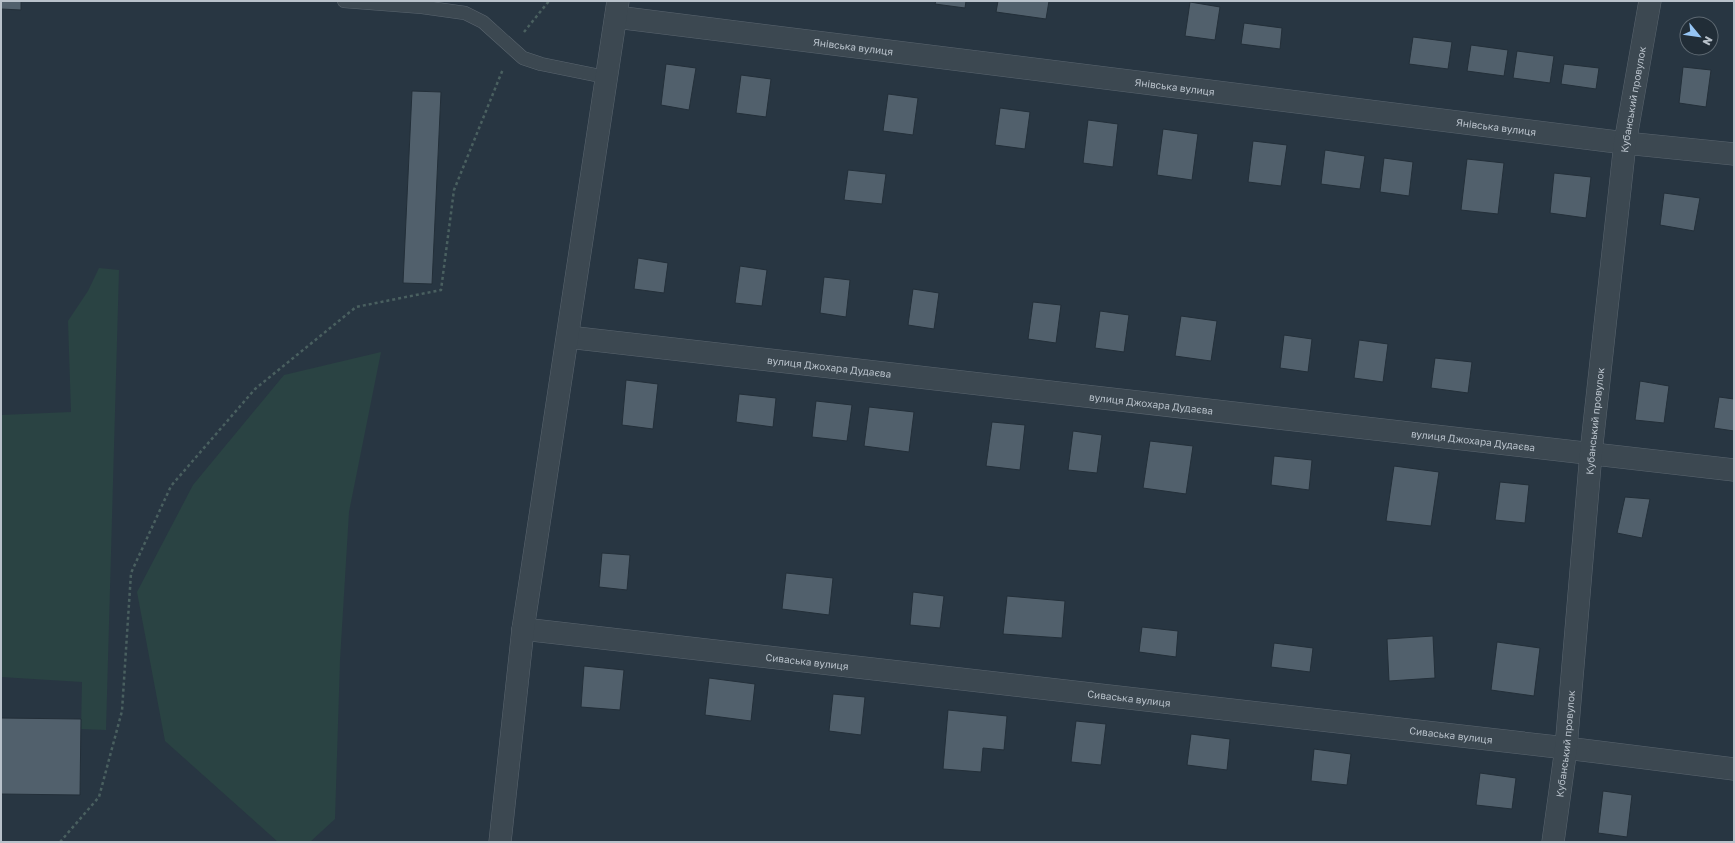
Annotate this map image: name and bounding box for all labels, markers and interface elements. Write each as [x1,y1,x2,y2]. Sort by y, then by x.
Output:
north arrow [1679,16,1719,56]
text: N [1700,34,1716,48]
street label: Янівська вулиця [812,36,894,58]
street label: Кубанський провулок [1618,45,1648,153]
street label: Янівська вулиця [1134,76,1215,98]
street label: Янівська вулиця [1455,116,1537,138]
street label: вулиця Джохара Дудаєва [767,354,892,380]
street label: Кубанський провулок [1583,367,1606,475]
street label: вулиця Джохара Дудаєва [1089,390,1214,417]
street label: вулиця Джохара Дудаєва [1410,427,1536,453]
street label: Сиваська вулиця [765,651,849,672]
street label: Сиваська вулиця [1087,687,1171,709]
street label: Кубанський провулок [1553,689,1577,798]
street label: Сиваська вулиця [1409,724,1493,746]

